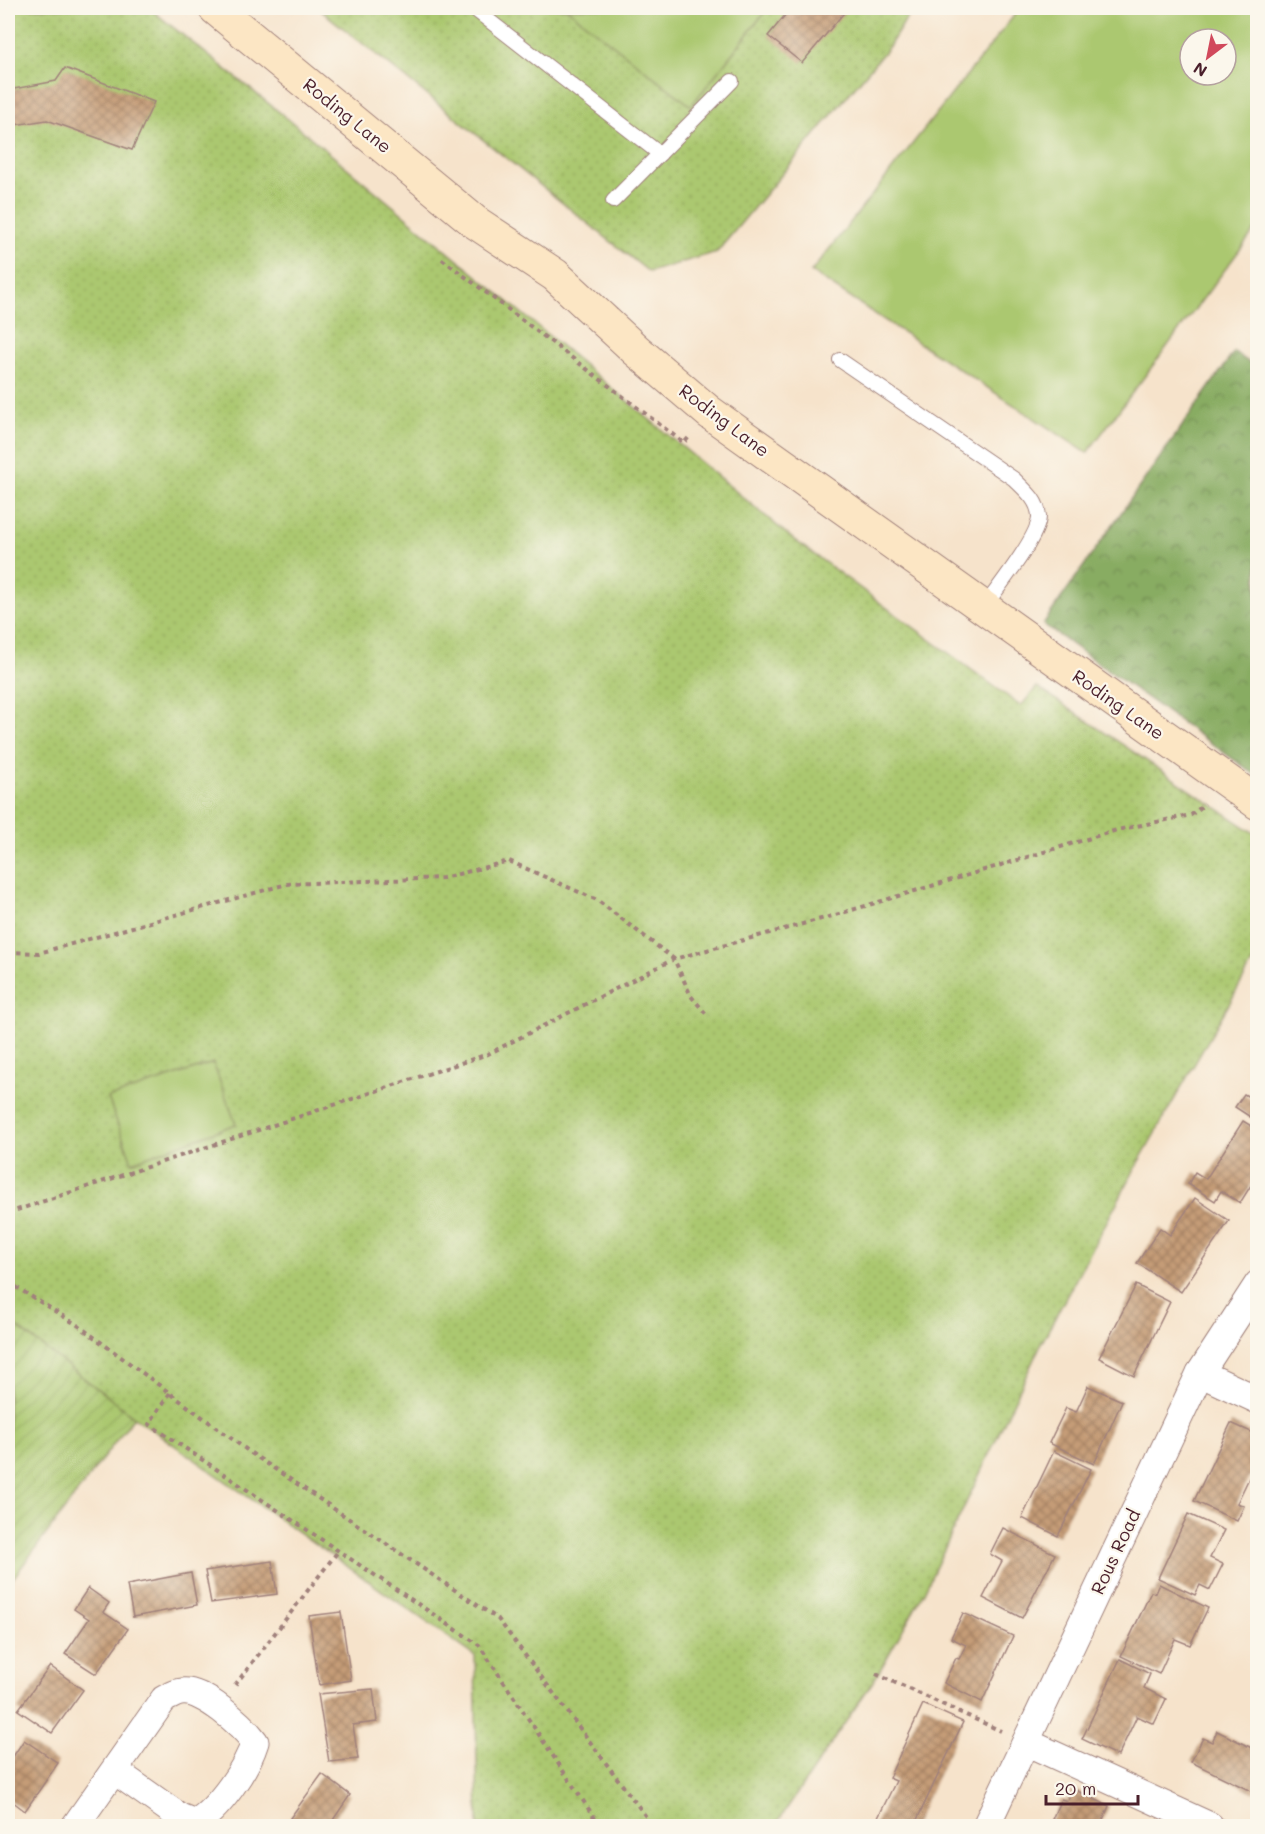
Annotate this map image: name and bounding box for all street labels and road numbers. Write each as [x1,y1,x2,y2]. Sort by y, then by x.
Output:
street label: Roding Lane [298,72,397,158]
street label: Roding Lane [675,378,775,462]
street label: Roding Lane [1068,664,1169,745]
street label: Rous Road [1085,1505,1145,1598]

